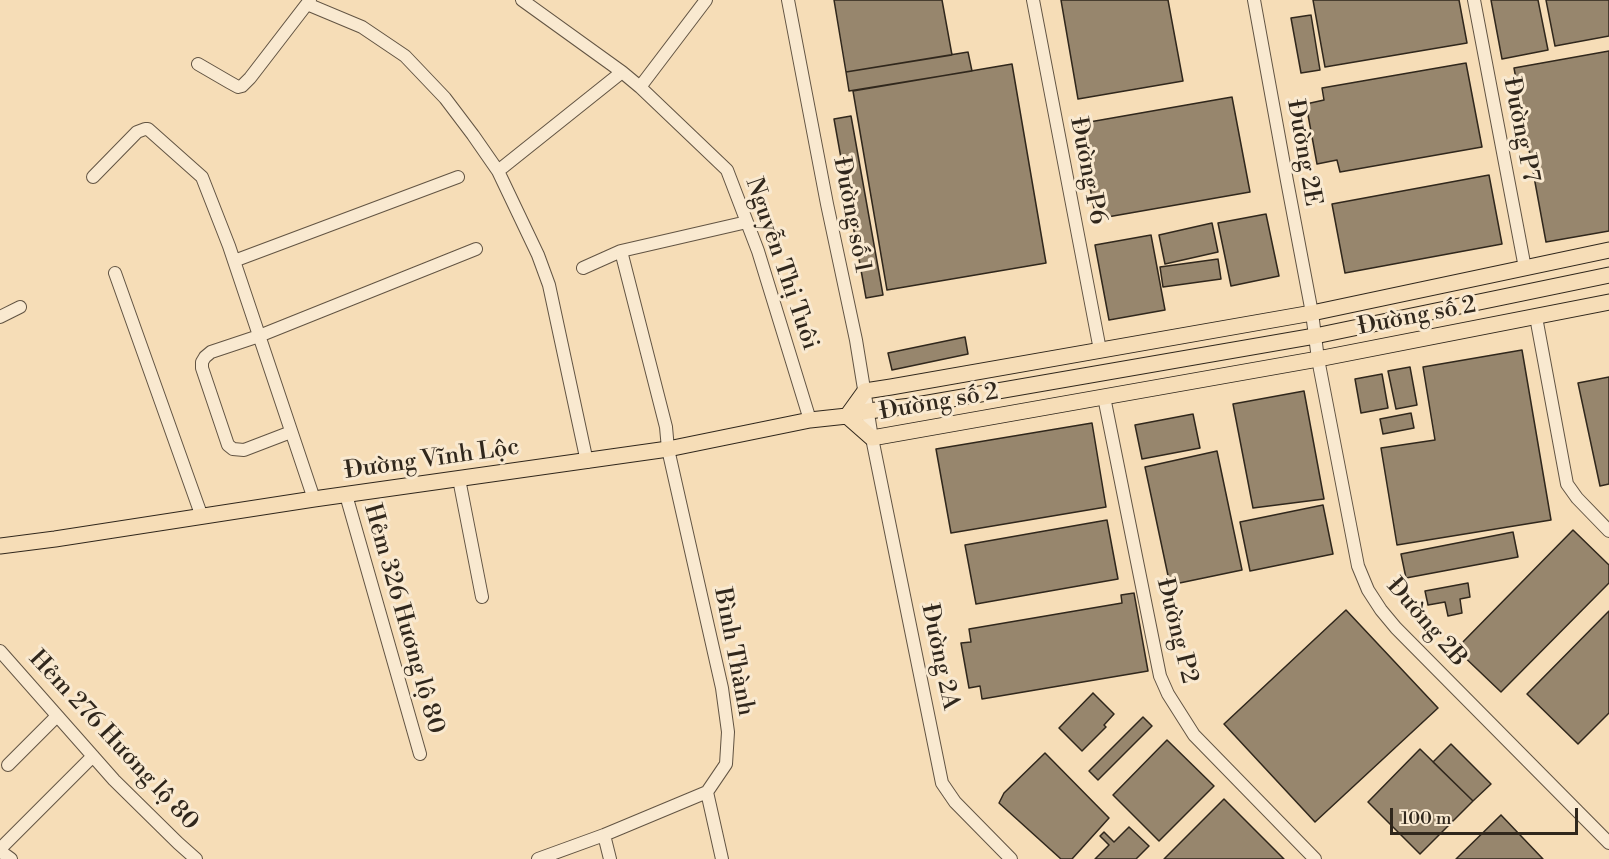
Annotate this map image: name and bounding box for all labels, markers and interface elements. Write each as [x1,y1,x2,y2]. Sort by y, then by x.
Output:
street label: Đường P7 [1496,75,1544,185]
street label: Đường 2E [1279,97,1327,209]
street label: Đường P6 [1063,115,1111,227]
street label: Đường số 1 [826,155,876,275]
street label: Nguyễn Thị Tuôi [738,174,824,354]
street label: Đường số 2 [1355,291,1479,343]
street label: Đường số 2 [877,378,1001,428]
street label: Đường Vĩnh Lộc [343,433,521,487]
street label: Hẻm 326 Hương lộ 80 [356,501,450,737]
street label: Đường 2B [1380,573,1472,673]
street label: Đường P2 [1149,575,1203,687]
street label: Bình Thành [706,586,760,718]
street label: Đường 2A [914,601,964,713]
street label: Hẻm 276 Hương lộ 80 [22,645,204,837]
scale bar [1393,796,1580,834]
text: 100 m [1401,807,1452,830]

